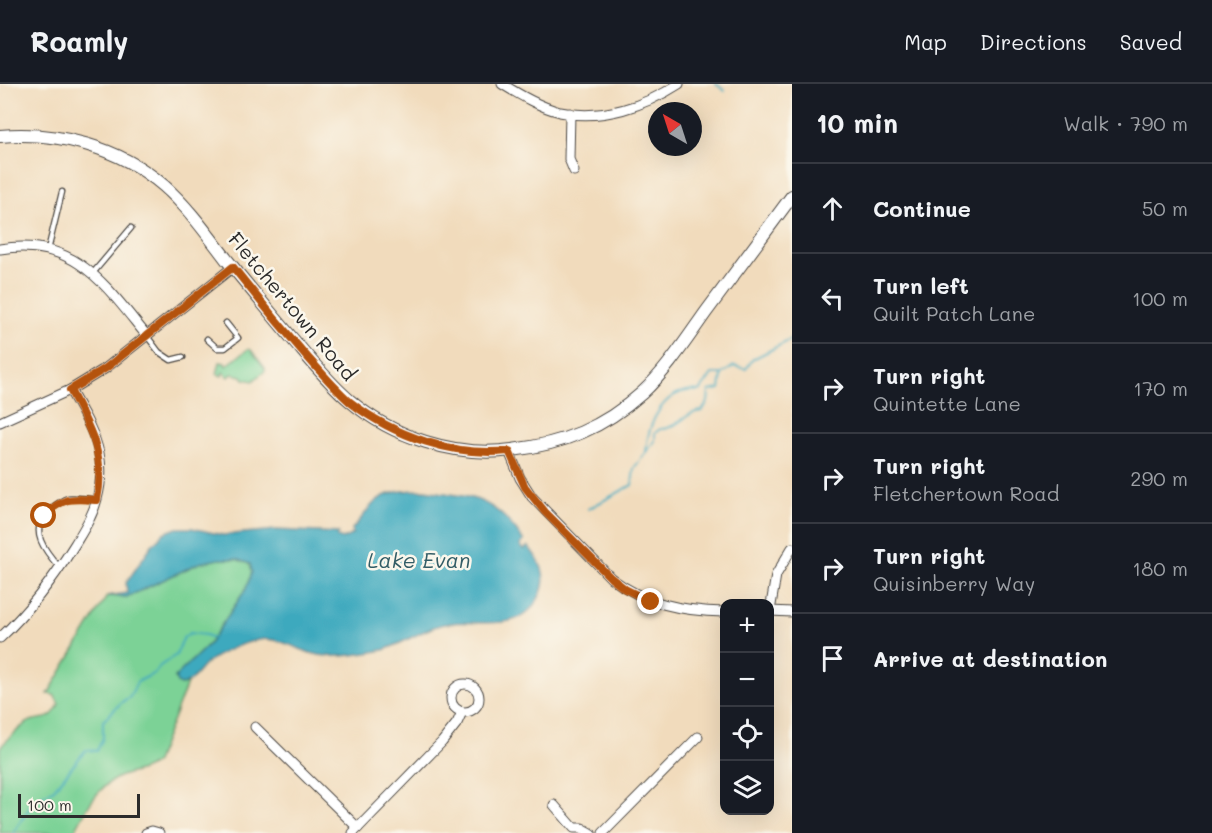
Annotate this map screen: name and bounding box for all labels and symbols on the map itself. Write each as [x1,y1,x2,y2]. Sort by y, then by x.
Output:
north arrow [648,102,702,156]
street label: Fletchertown Road [223,226,363,386]
route start [30,502,56,528]
water label: Lake Evan [368,546,470,573]
route end [637,588,663,614]
scale bar [18,791,140,818]

